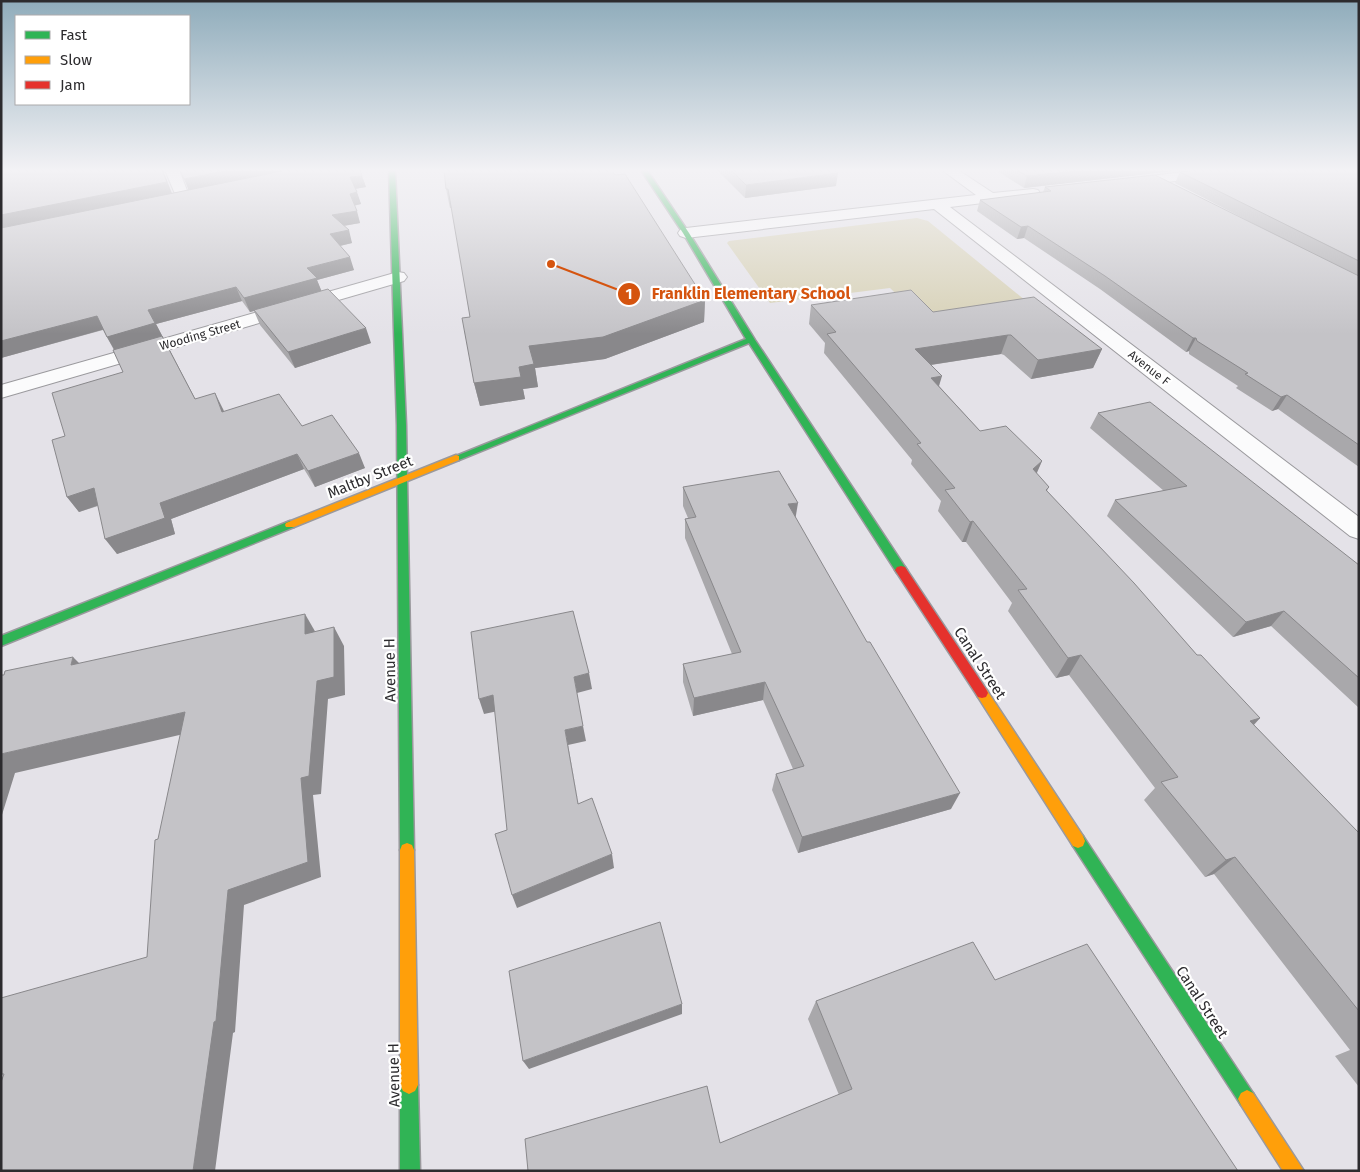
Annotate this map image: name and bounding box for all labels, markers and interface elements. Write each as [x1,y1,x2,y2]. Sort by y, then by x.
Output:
legend [15,15,190,105]
text: Fast [60,26,87,44]
text: Slow [60,51,92,69]
text: Jam [60,76,86,94]
callout: Franklin Elementary School [617,278,860,309]
text: Franklin Elementary School [652,284,850,303]
text: 1 [626,285,632,303]
street label: Wooding Street [158,317,243,353]
street label: Avenue F [1125,347,1173,389]
street label: Maltby Street [325,452,416,502]
street label: Canal Street [950,624,1010,703]
street label: Avenue H [380,638,400,702]
street label: Canal Street [1172,963,1232,1042]
street label: Avenue H [384,1043,404,1107]

